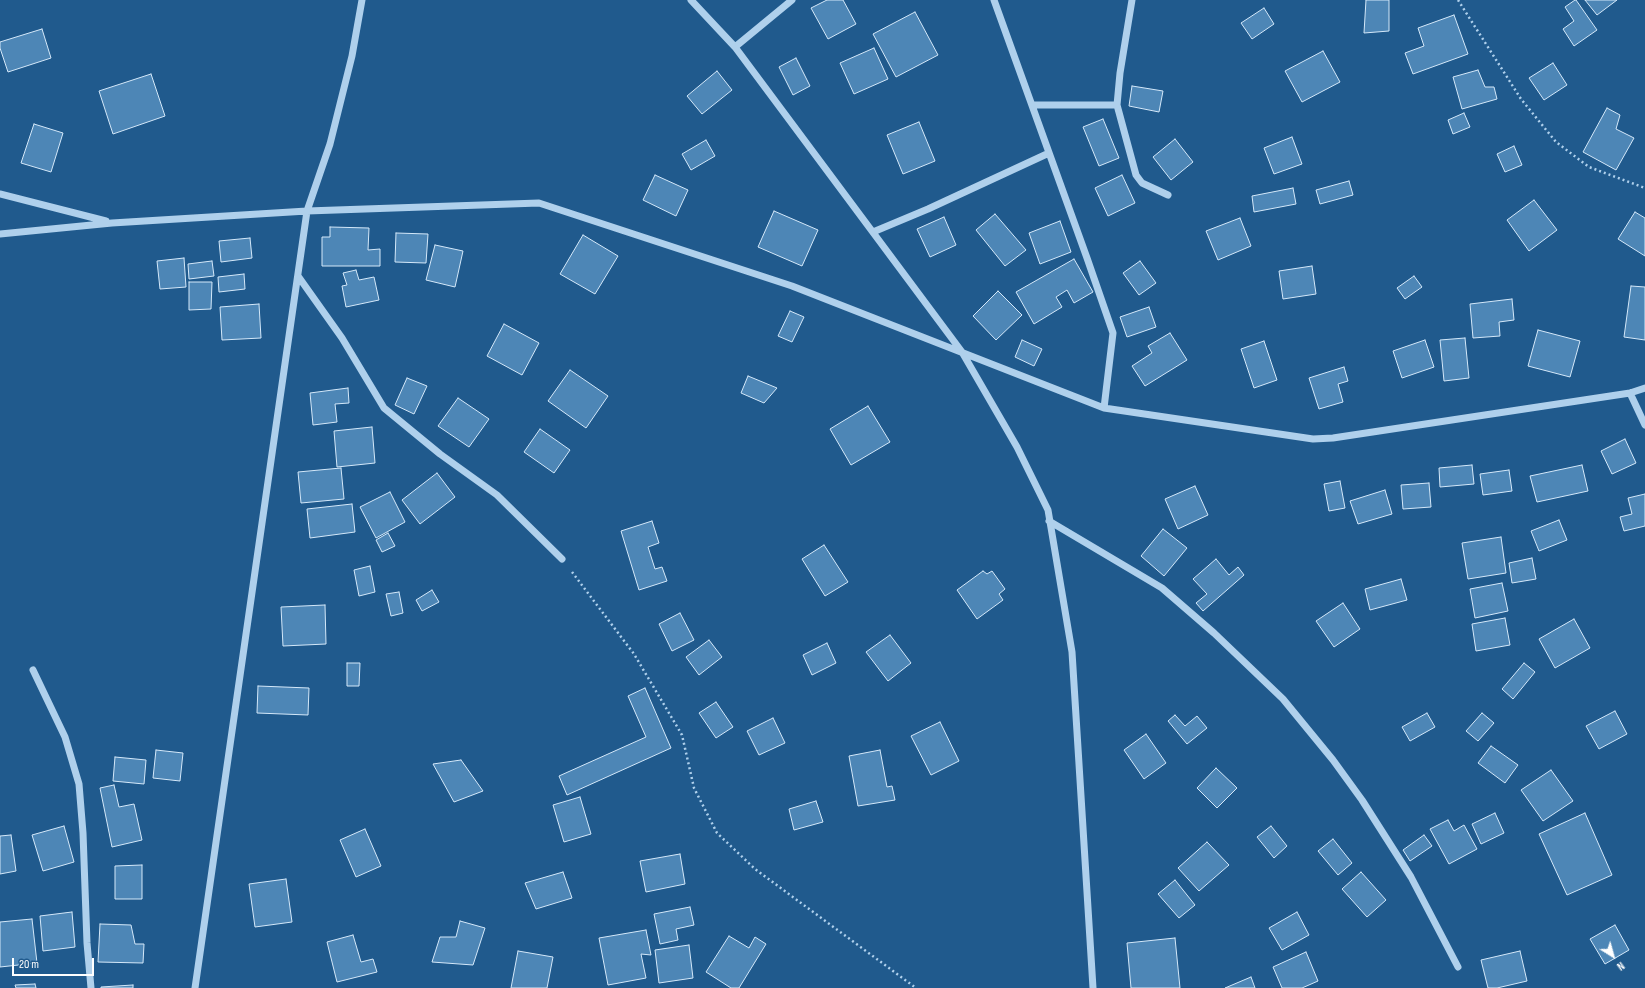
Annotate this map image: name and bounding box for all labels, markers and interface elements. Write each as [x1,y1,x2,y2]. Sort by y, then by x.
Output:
north arrow [1593,936,1633,976]
scale bar [14,950,96,976]
text: 20 m [19,957,39,972]
text: N [1614,959,1627,973]

